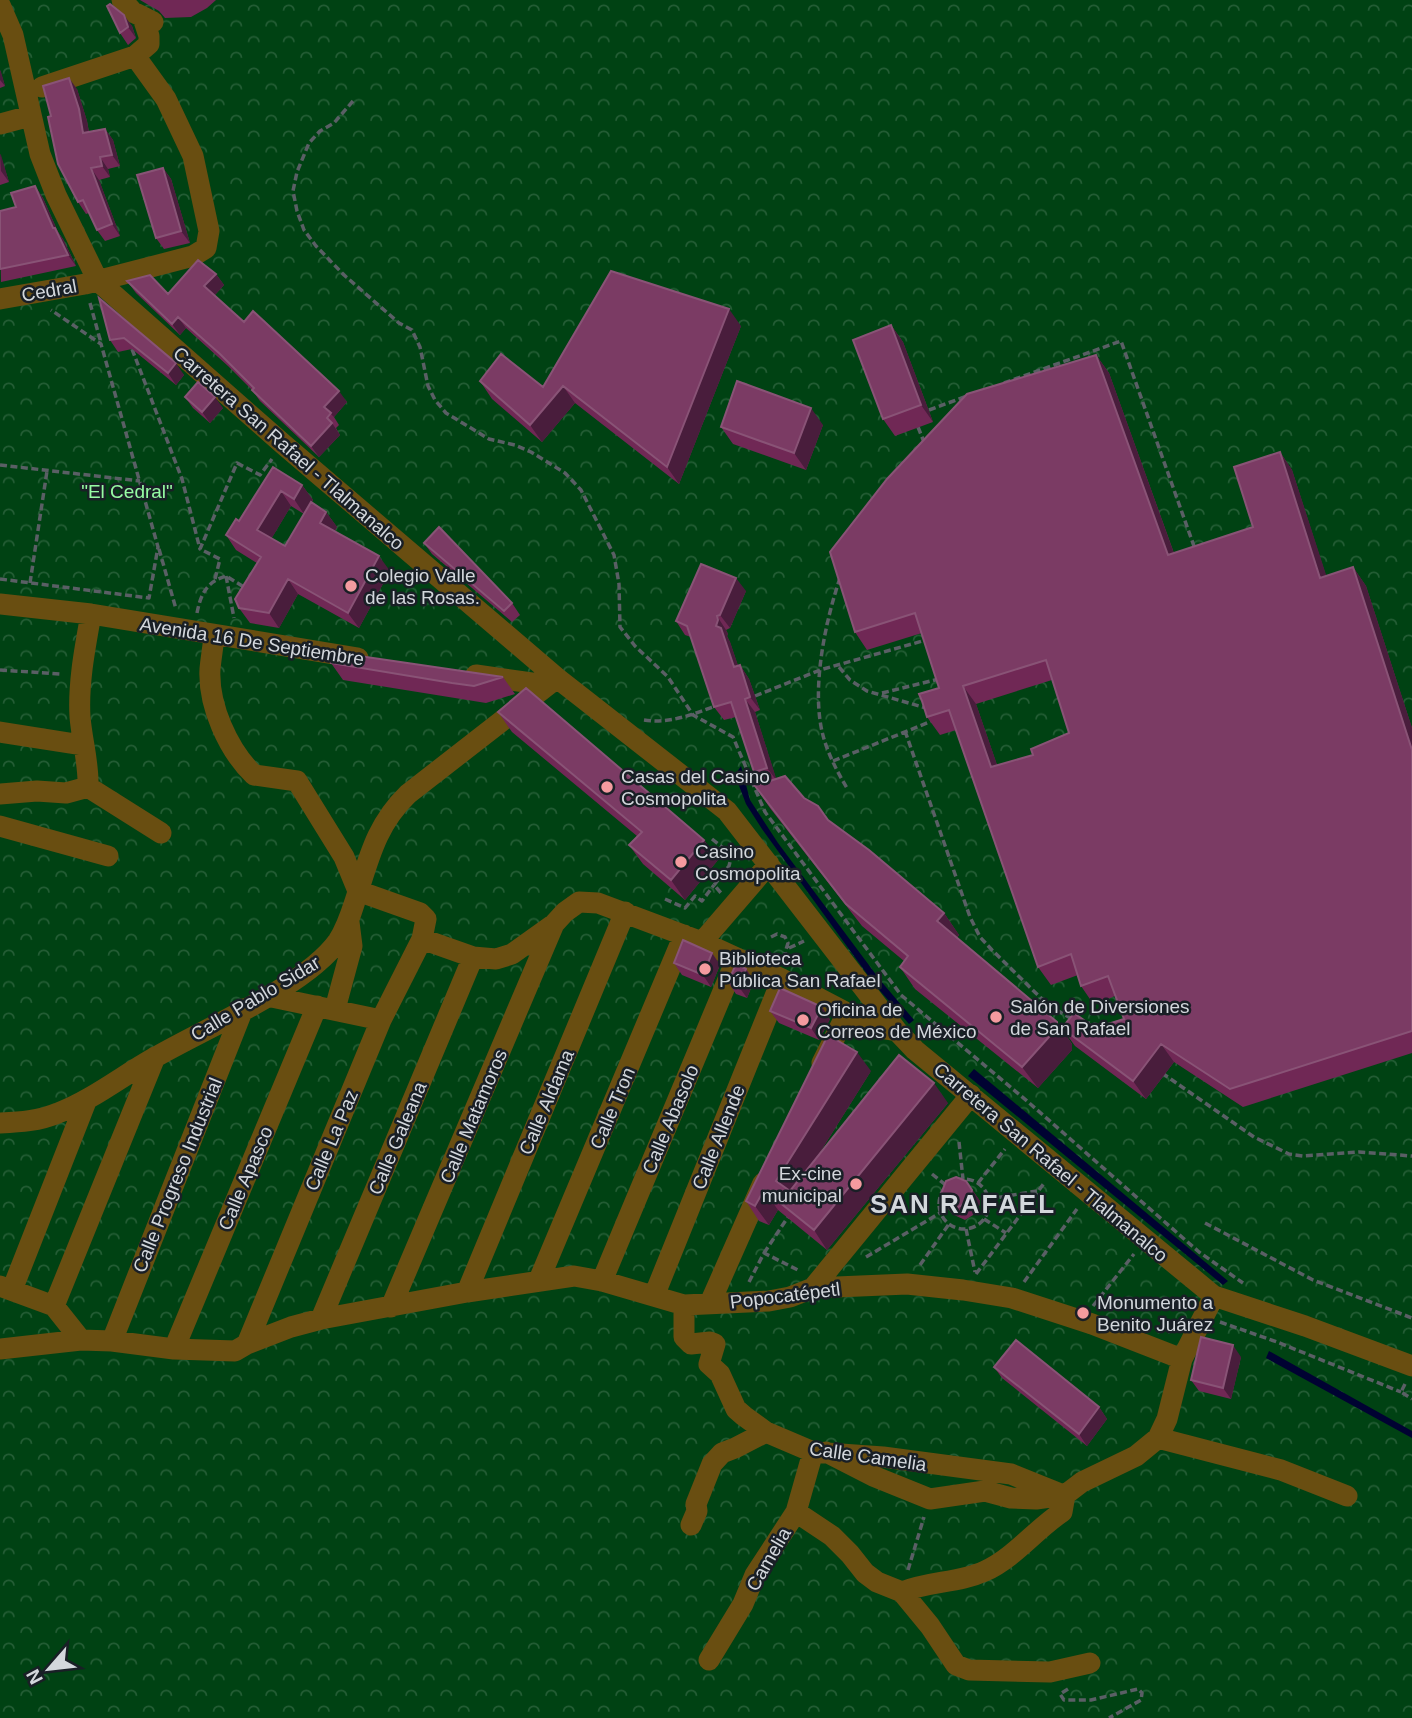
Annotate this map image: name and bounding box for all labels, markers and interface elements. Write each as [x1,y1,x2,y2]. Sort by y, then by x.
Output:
street label: Cedral [20,275,78,306]
street label: Carretera San Rafael - Tlalmanalco [169,343,408,554]
park label: "El Cedral" [81,481,173,502]
place label: Colegio Valle de las Rosas. [365,565,480,608]
marker: Colegio Valle de las Rosas. [343,578,359,594]
street label: Avenida 16 De Septiembre [138,613,366,670]
place label: Casas del Casino Cosmopolita [621,766,770,809]
marker: Casas del Casino Cosmopolita [599,779,615,795]
place label: Casino Cosmopolita [695,841,801,884]
marker: Casino Cosmopolita [673,854,689,870]
place label: Biblioteca Pública San Rafael [719,948,881,991]
street label: Calle Pablo Sidar [187,951,324,1045]
marker: Biblioteca Pública San Rafael [697,961,713,977]
place label: Salón de Diversiones de San Rafael [1010,996,1190,1039]
place label: Oficina de Correos de México [817,999,976,1042]
marker: Salón de Diversiones de San Rafael [988,1009,1004,1025]
marker: Oficina de Correos de México [795,1012,811,1028]
street label: Calle Matamoros [436,1046,511,1186]
street label: Calle Aldama [515,1046,578,1158]
street label: Carretera San Rafael - Tlalmanalco [930,1058,1172,1266]
street label: Calle Abasolo [638,1062,703,1177]
street label: Calle Tron [586,1064,639,1152]
street label: Calle Progreso Industrial [129,1075,226,1276]
street label: Calle Galeana [364,1078,431,1198]
street label: Calle Allende [688,1082,749,1193]
street label: Calle La Paz [301,1087,362,1194]
street label: Calle Apasco [214,1123,277,1233]
place label: Ex-cine municipal [762,1163,842,1206]
marker: Ex-cine municipal [848,1176,864,1192]
district label: SAN RAFAEL [870,1189,1056,1219]
street label: Popocatépetl [729,1278,841,1313]
place label: Monumento a Benito Juárez [1097,1292,1214,1335]
marker: Monumento a Benito Juárez [1075,1305,1091,1321]
street label: Calle Camelia [808,1438,928,1475]
street label: Camelia [742,1523,795,1595]
north arrow [14,1634,84,1704]
text: N [22,1666,47,1688]

